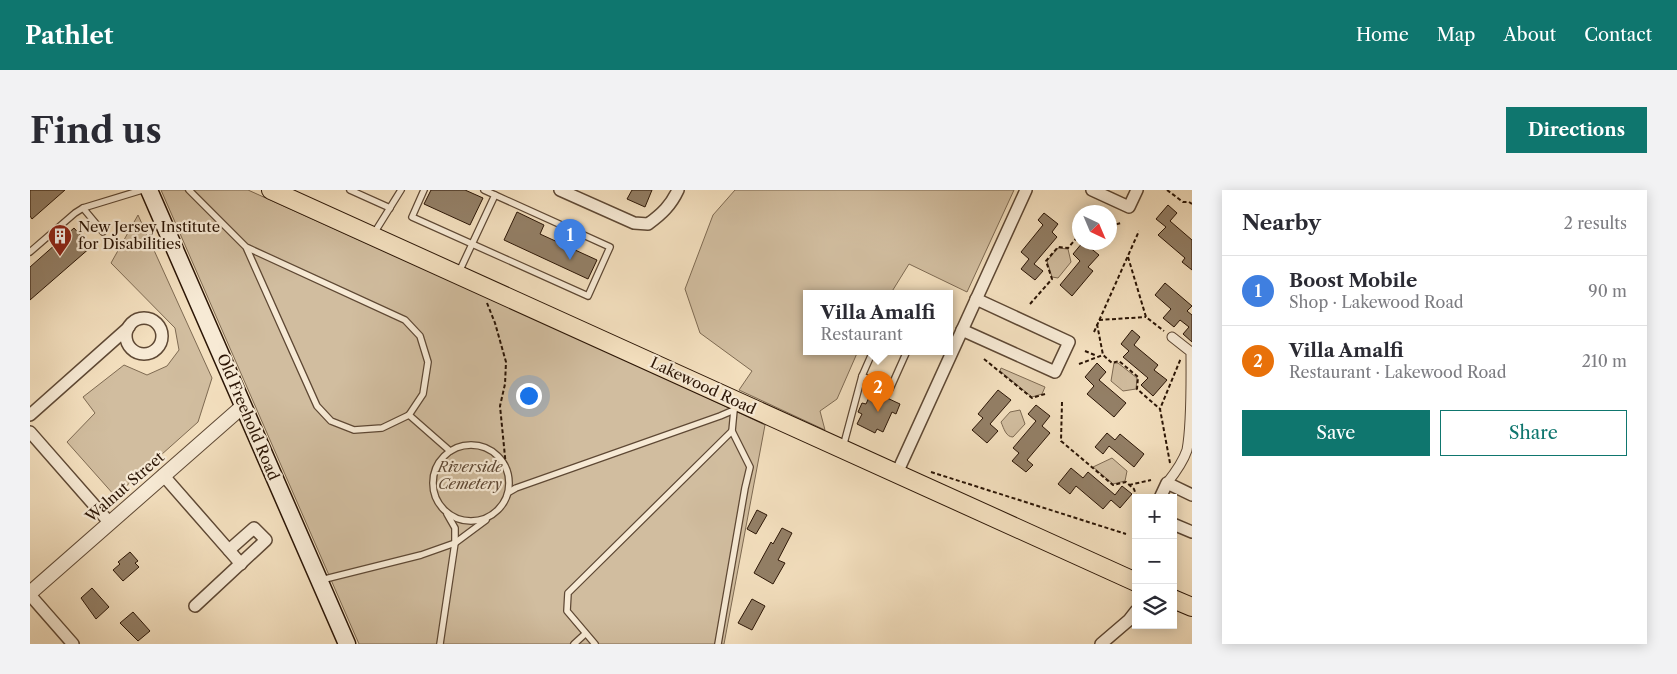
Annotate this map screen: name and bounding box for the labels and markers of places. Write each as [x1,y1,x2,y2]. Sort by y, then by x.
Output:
place label: New Jersey Institute for Disabilities [78,217,220,253]
pin: 1 [554,219,586,260]
building icon: New Jersey Institute for Disabilities [47,223,73,257]
pin: 2 [862,371,894,412]

